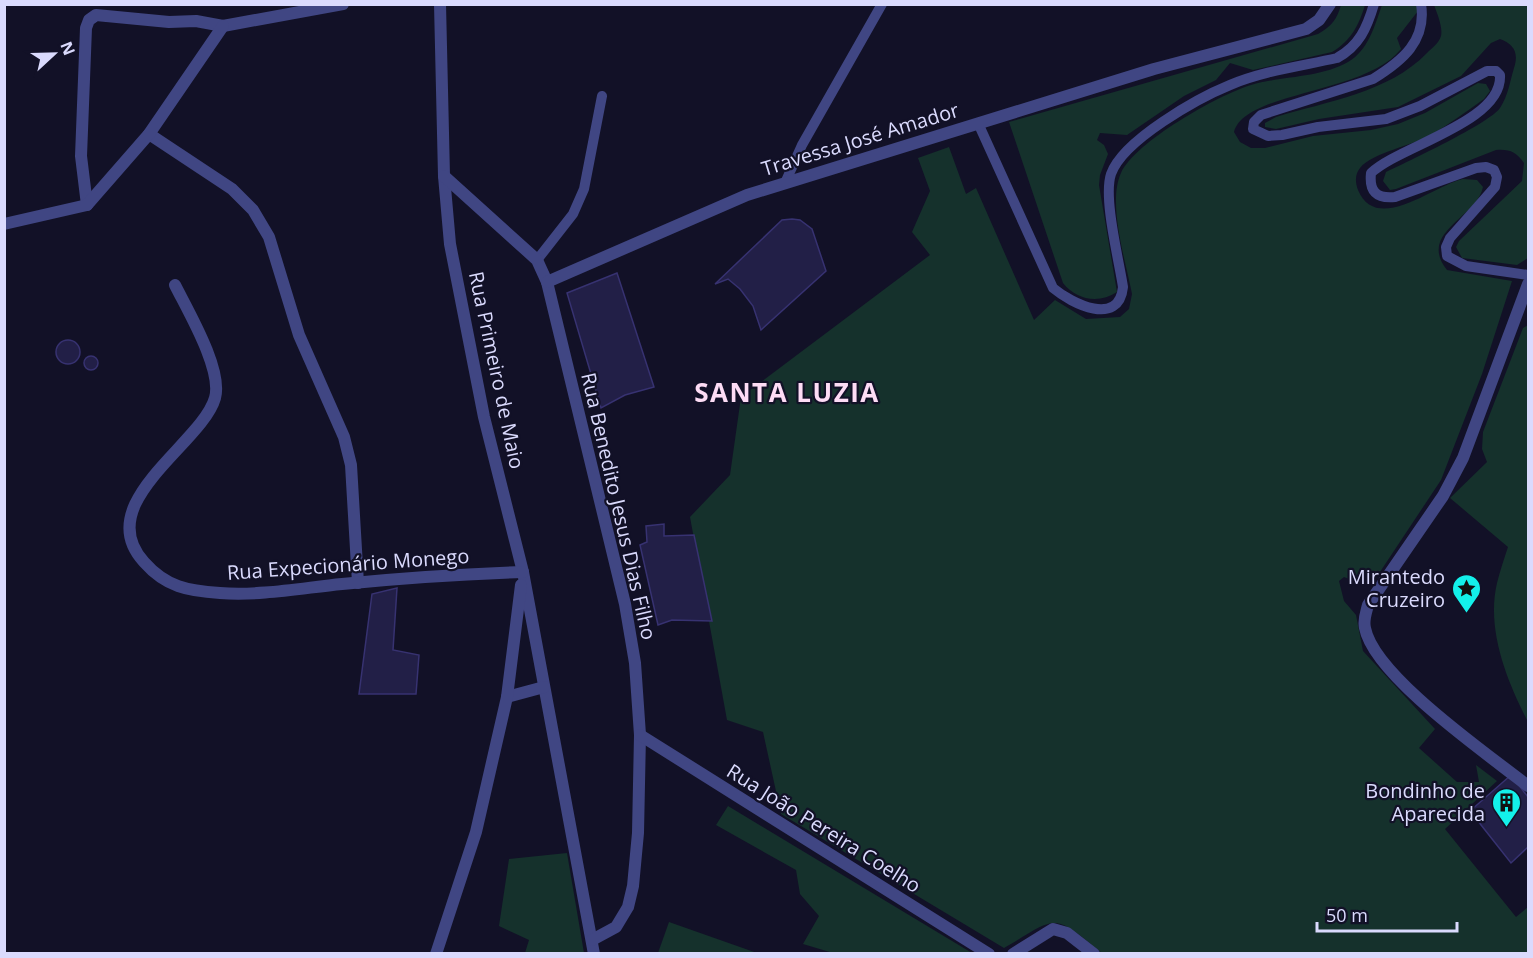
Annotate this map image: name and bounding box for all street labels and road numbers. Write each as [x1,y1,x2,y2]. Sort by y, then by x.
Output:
street label: Travessa José Amador [758,96,962,182]
street label: Rua Primeiro de Maio [463,269,531,471]
street label: Rua Benedito Jesus Dias Filho [575,370,663,642]
street label: Rua Expecionário Monego [226,542,470,586]
street label: Rua João Pereira Coelho [722,757,926,899]

